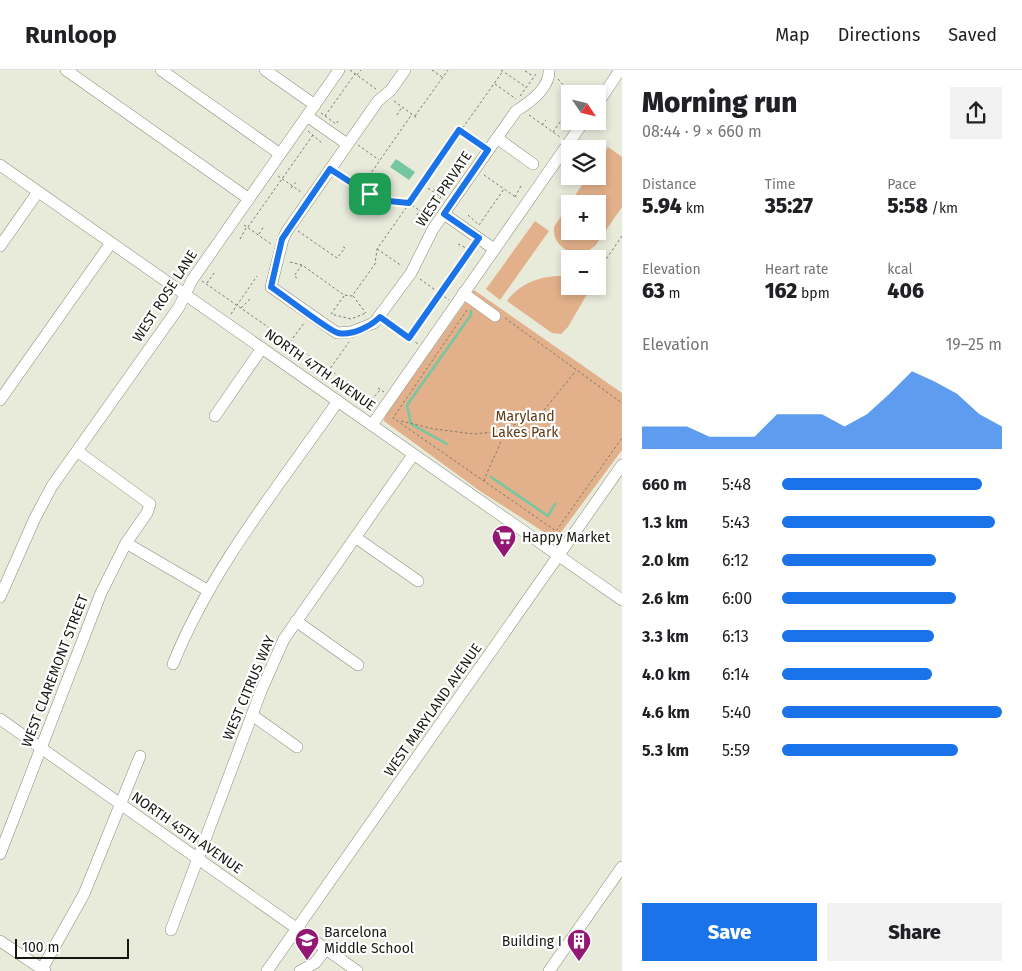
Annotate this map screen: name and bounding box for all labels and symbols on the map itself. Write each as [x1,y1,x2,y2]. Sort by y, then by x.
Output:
north arrow [561,85,606,130]
street label: WEST PRIVATE [412,148,476,230]
pin [349,173,391,215]
street label: WEST ROSE LANE [129,247,201,345]
street label: NORTH 47TH AVENUE [261,325,379,415]
park label: Maryland Lakes Park [492,408,559,441]
supermarket icon: Happy Market [491,524,517,558]
place label: Happy Market [522,529,611,546]
street label: WEST CLAREMONT STREET [18,592,92,750]
street label: WEST CITRUS WAY [219,633,279,743]
street label: WEST MARYLAND AVENUE [381,640,485,780]
street label: NORTH 45TH AVENUE [128,788,246,878]
place label: Barcelona Middle School [324,924,414,957]
school or university icon: Barcelona Middle School [294,927,320,961]
building icon: Building I [566,928,592,962]
place label: Building I [502,933,562,950]
scale bar [15,936,129,959]

